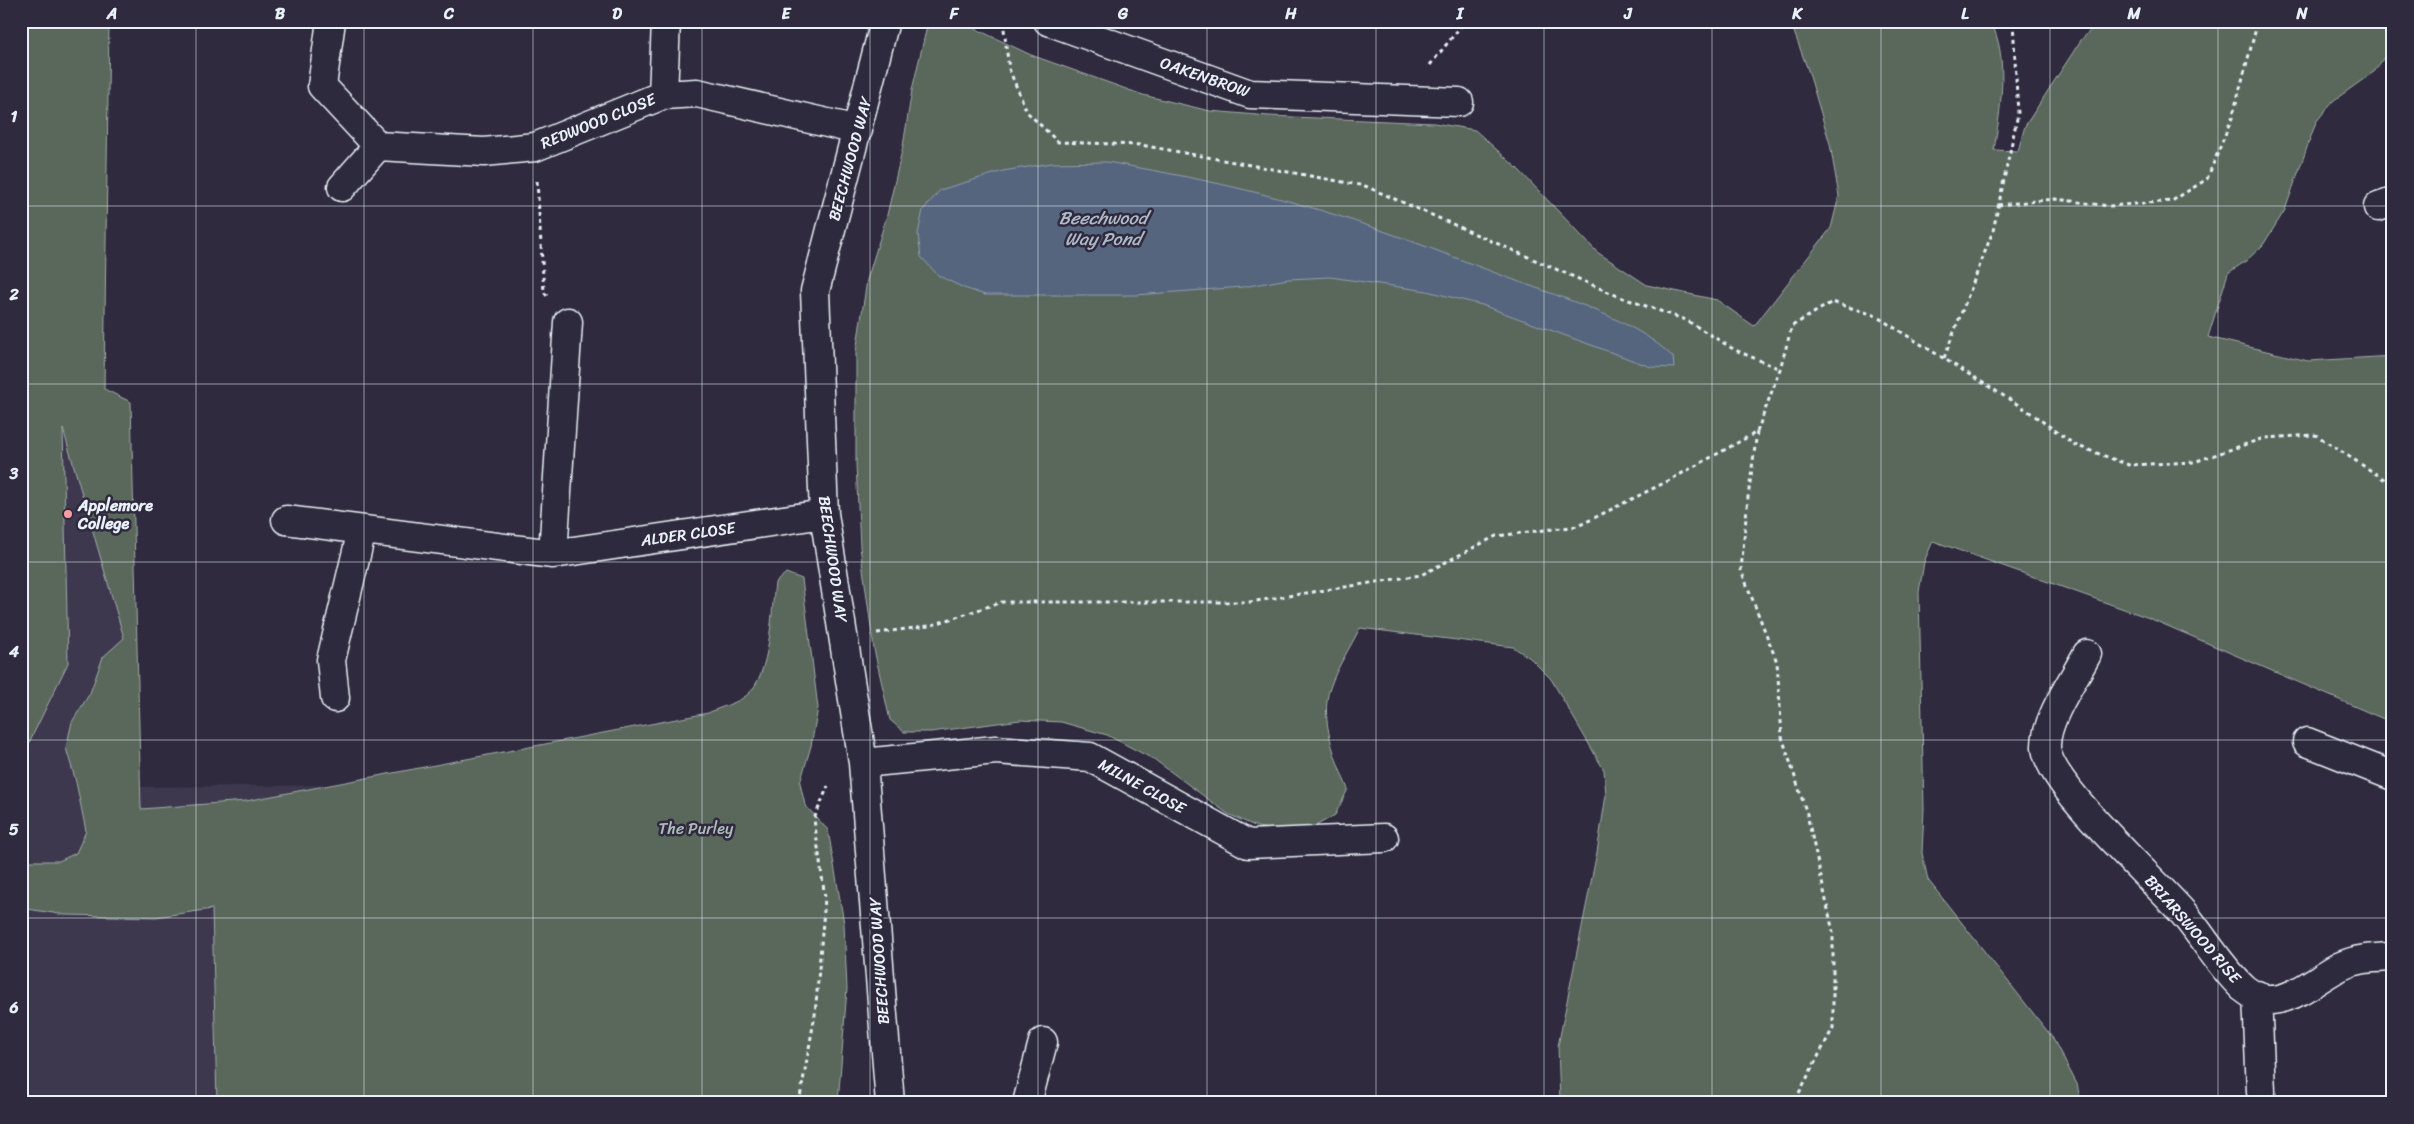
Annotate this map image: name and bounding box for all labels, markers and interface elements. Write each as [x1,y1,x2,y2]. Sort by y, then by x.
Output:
text: A [106,0,117,28]
text: B [275,0,286,28]
text: C [443,0,455,28]
text: D [612,0,622,28]
text: E [782,0,792,28]
text: F [949,0,960,28]
text: G [1117,0,1129,28]
text: H [1284,0,1297,28]
text: I [1456,0,1465,28]
text: J [1623,0,1633,28]
text: K [1791,0,1803,28]
text: L [1961,0,1969,28]
text: M [2126,0,2141,28]
text: N [2295,0,2308,28]
street label: OAKENBROW [1156,48,1254,106]
street label: REDWOOD CLOSE [536,84,661,157]
street label: BEECHWOOD WAY [820,93,881,224]
text: 1 [11,102,18,131]
water label: Beechwood Way Pond [1059,202,1152,255]
text: 2 [8,280,19,309]
text: 3 [9,459,19,488]
place label: Applemore College [77,491,153,538]
street label: BEECHWOOD WAY [810,494,856,625]
marker: Applemore College [62,508,74,520]
street label: ALDER CLOSE [638,513,738,555]
text: 4 [8,637,19,666]
street label: MILNE CLOSE [1093,750,1192,823]
park label: The Purley [659,814,734,843]
text: 5 [9,815,19,844]
street label: BRIARSWOOD RISE [2137,868,2250,991]
street label: BEECHWOOD WAY [860,895,898,1025]
text: 6 [8,993,19,1022]

